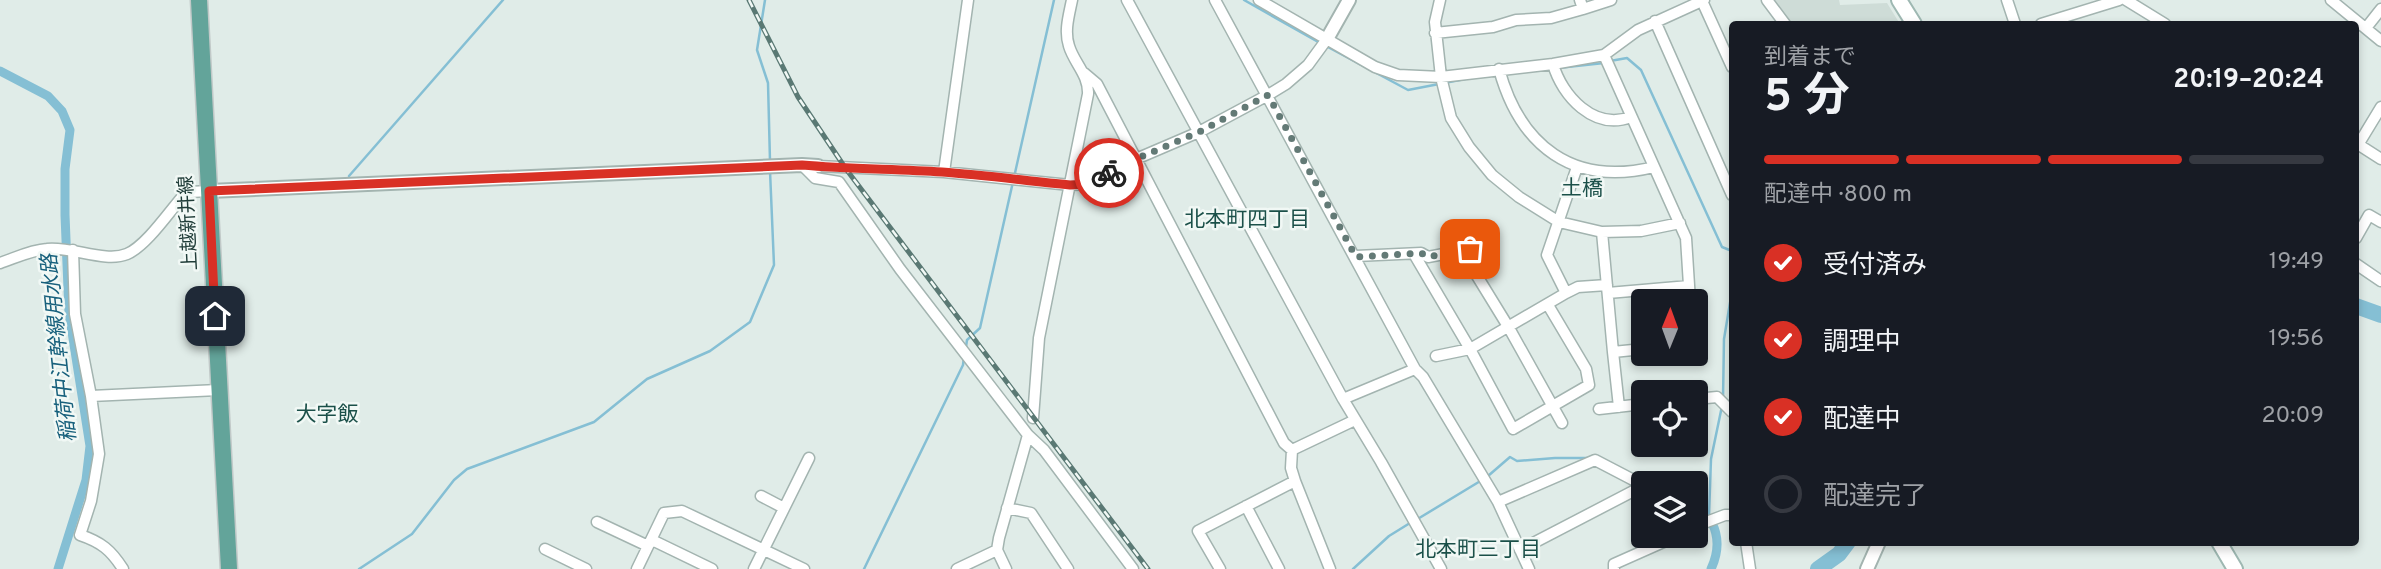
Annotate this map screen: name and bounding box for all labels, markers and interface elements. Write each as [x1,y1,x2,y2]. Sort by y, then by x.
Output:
text: 到着まで [1764,44,1856,73]
text: 20:19–20:24 [2173,64,2324,97]
text: 5 分 [1764,69,1850,128]
courier [1074,138,1144,208]
icon: bike [1090,154,1128,192]
street label: 上越新井線 [175,175,203,271]
district label: 土橋 [1561,176,1603,203]
text: 配達中 · 800 m [1764,181,1912,210]
district label: 北本町四丁目 [1184,207,1310,234]
pin [1440,219,1500,279]
icon: bag [1451,230,1489,268]
icon: check [1764,244,1802,282]
text: 19:49 [2269,248,2324,277]
text: 受付済み [1823,250,1927,283]
water label: 稲荷中江幹線用水路 [36,251,83,443]
pin [185,286,245,346]
north arrow [1631,289,1708,366]
map controls [1631,289,1708,548]
icon: home [196,297,234,335]
icon: check [1764,321,1802,359]
text: 19:56 [2269,325,2324,354]
text: 調理中 [1823,327,1901,360]
button: locate [1631,380,1708,457]
icon: check [1764,398,1802,436]
district label: 大字飯 [296,402,359,429]
text: 20:09 [2261,402,2324,431]
text: 配達中 [1823,404,1901,437]
button: layers [1631,471,1708,548]
text: 配達完了 [1823,481,1927,514]
district label: 北本町三丁目 [1415,537,1541,564]

